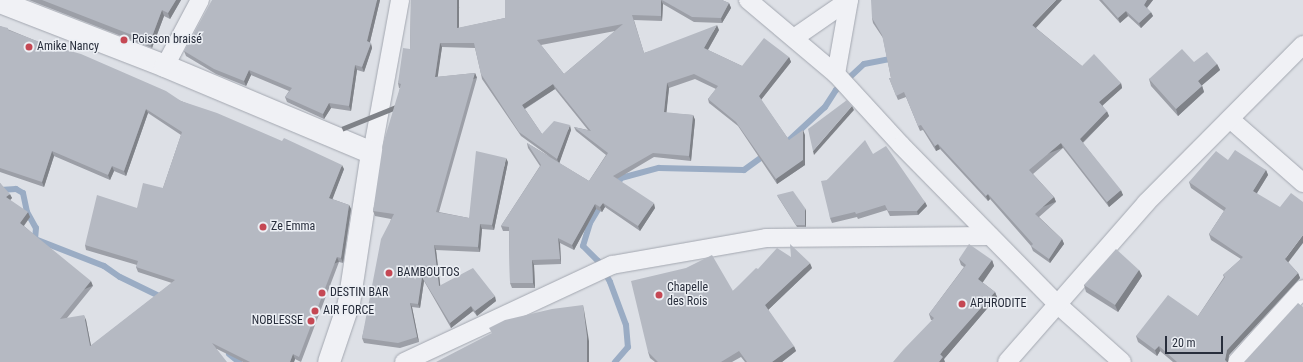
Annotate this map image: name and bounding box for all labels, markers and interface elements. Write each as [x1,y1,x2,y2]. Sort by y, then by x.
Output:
place label: Poisson braisé [132,33,202,47]
marker: Poisson braisé [119,35,129,45]
place label: Amike Nancy [37,40,99,54]
marker: Amike Nancy [24,42,34,52]
place label: Ze Emma [271,220,315,234]
marker: Ze Emma [258,222,268,232]
place label: BAMBOUTOS [397,266,460,280]
marker: BAMBOUTOS [384,268,394,278]
place label: Chapelle des Rois [667,281,708,309]
place label: DESTIN BAR [330,286,388,300]
marker: DESTIN BAR [317,288,327,298]
marker: Chapelle des Rois [654,290,664,300]
place label: APHRODITE [970,297,1026,311]
marker: APHRODITE [957,299,967,309]
place label: AIR FORCE [323,304,374,318]
marker: AIR FORCE [310,306,320,316]
place label: NOBLESSE [252,314,303,328]
marker: NOBLESSE [306,316,316,326]
scale bar [1167,328,1225,354]
text: 20 m [1172,336,1196,350]

